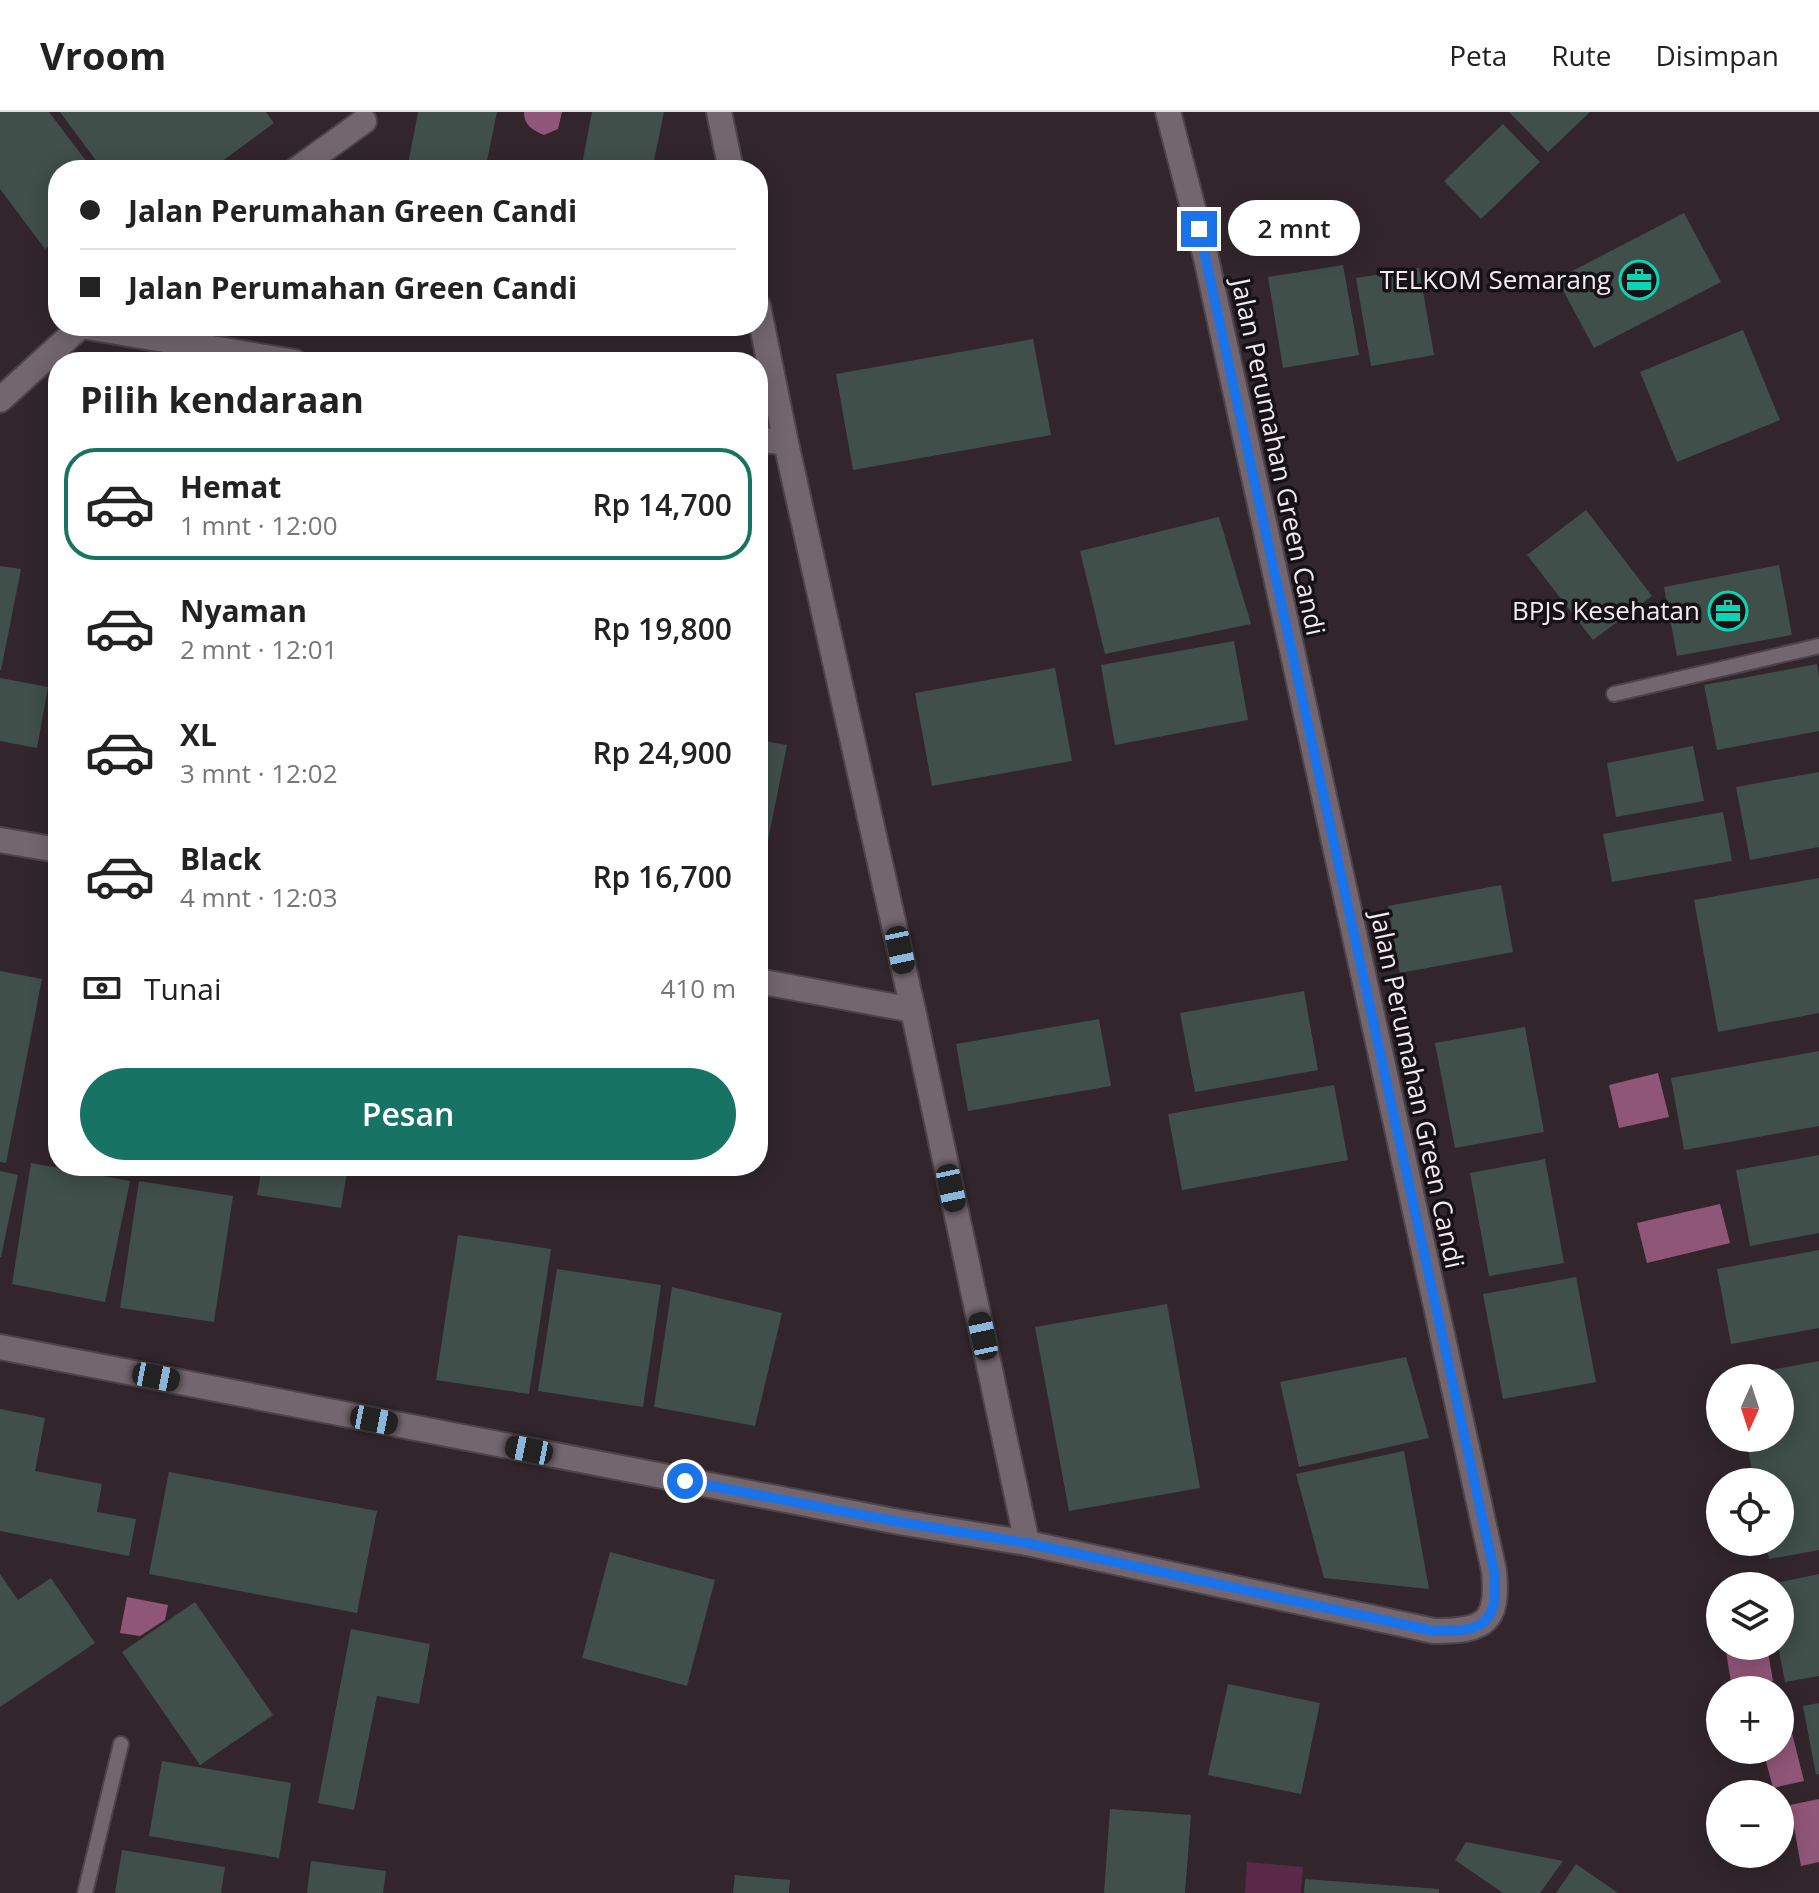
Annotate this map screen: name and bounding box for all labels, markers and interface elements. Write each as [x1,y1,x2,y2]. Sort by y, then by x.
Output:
text: Vroom [40,29,166,81]
text: Peta [1449,36,1507,74]
text: Rute [1551,36,1611,74]
text: Disimpan [1655,36,1779,74]
text: Jalan Perumahan Green Candi [128,190,577,231]
callout: 2 mnt [1227,201,1359,257]
text: 2 mnt [1257,210,1331,246]
route end [1181,211,1217,247]
office icon: TELKOM Semarang [1618,259,1660,301]
place label: TELKOM Semarang [1380,261,1611,297]
text: Jalan Perumahan Green Candi [128,267,577,308]
street label: Jalan Perumahan Green Candi [1223,272,1334,639]
text: Pilih kendaraan [80,375,364,424]
text: Hemat [180,466,281,507]
icon: car [84,468,156,540]
text: Rp 14,700 [592,484,732,525]
text: 1 mnt · 12:00 [180,507,338,543]
text: Nyaman [180,590,307,631]
office icon: BPJS Kesehatan [1707,590,1749,632]
icon: car [84,592,156,664]
place label: BPJS Kesehatan [1512,592,1700,628]
text: Rp 19,800 [592,608,732,649]
text: 2 mnt · 12:01 [180,631,338,667]
text: XL [180,714,217,755]
icon: car [84,716,156,788]
text: Rp 24,900 [592,732,732,773]
text: 3 mnt · 12:02 [180,755,338,791]
text: Black [180,838,261,879]
icon: car [84,840,156,912]
text: Rp 16,700 [592,856,732,897]
text: 4 mnt · 12:03 [180,879,338,915]
street label: Jalan Perumahan Green Candi [1362,905,1473,1272]
car [883,924,917,976]
icon: cash [80,966,124,1010]
text: Tunai [144,968,222,1009]
text: 410 m [661,970,736,1006]
button: Pesan [80,1068,736,1160]
car [934,1162,968,1214]
car [966,1310,1000,1362]
car [130,1361,182,1393]
north arrow [1706,1364,1794,1452]
map controls [1706,1364,1794,1868]
car [348,1404,400,1436]
car [503,1434,555,1466]
route start [667,1463,703,1499]
button: locate [1706,1468,1794,1556]
button: layers [1706,1572,1794,1660]
button: + [1706,1676,1794,1764]
button: − [1706,1780,1794,1868]

